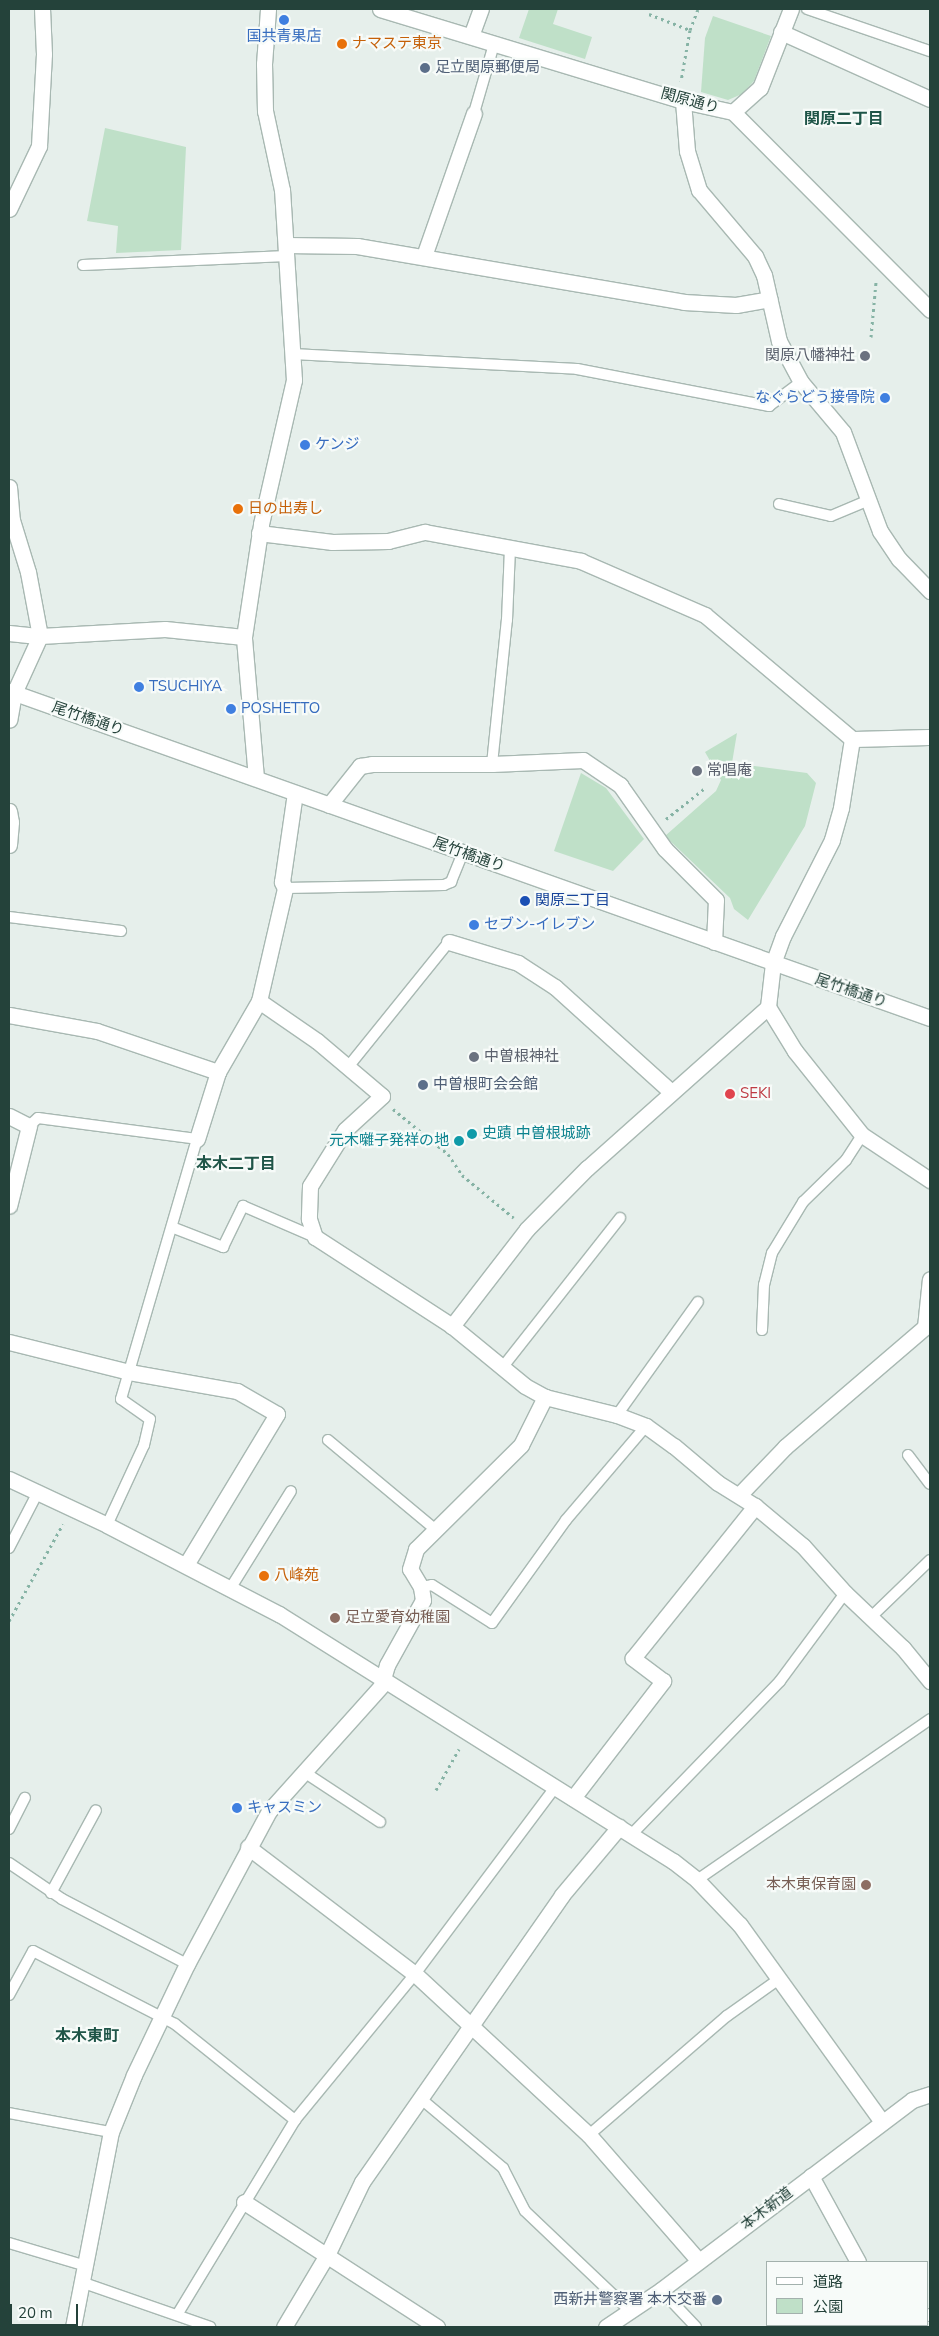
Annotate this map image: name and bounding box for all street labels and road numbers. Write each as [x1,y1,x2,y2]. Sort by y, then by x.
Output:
street label: 関原通り [659,85,721,117]
street label: 尾竹橋通り [50,698,126,740]
street label: 尾竹橋通り [431,834,507,876]
street label: 尾竹橋通り [813,970,889,1012]
street label: 本木新道 [738,2184,796,2234]

